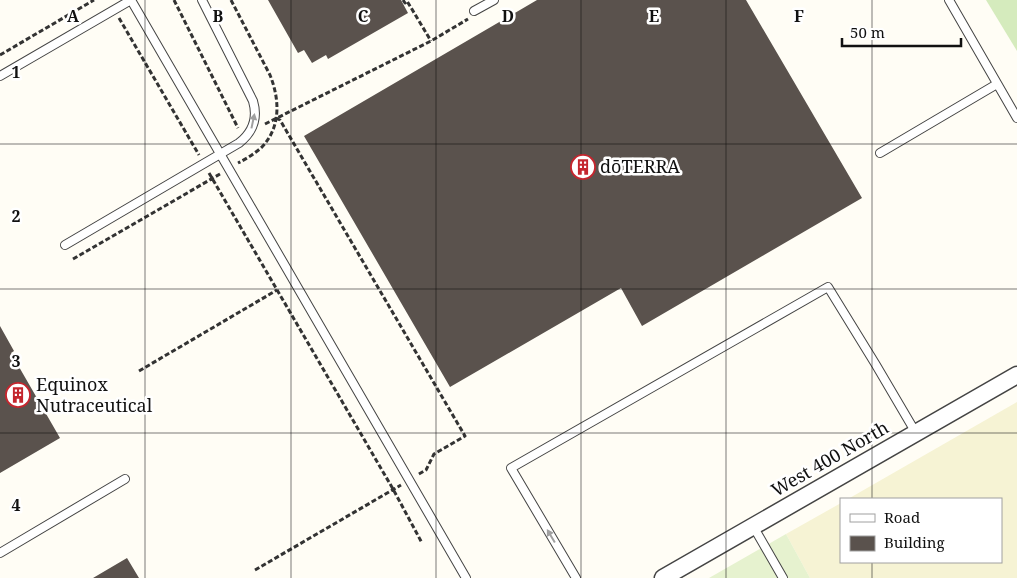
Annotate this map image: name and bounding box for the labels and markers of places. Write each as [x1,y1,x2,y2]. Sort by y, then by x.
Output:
building icon: dōTERRA [570,154,596,180]
place label: dōTERRA [600,154,680,178]
place label: Equinox Nutraceutical [36,372,153,417]
building icon: Equinox Nutraceutical [5,382,31,408]

